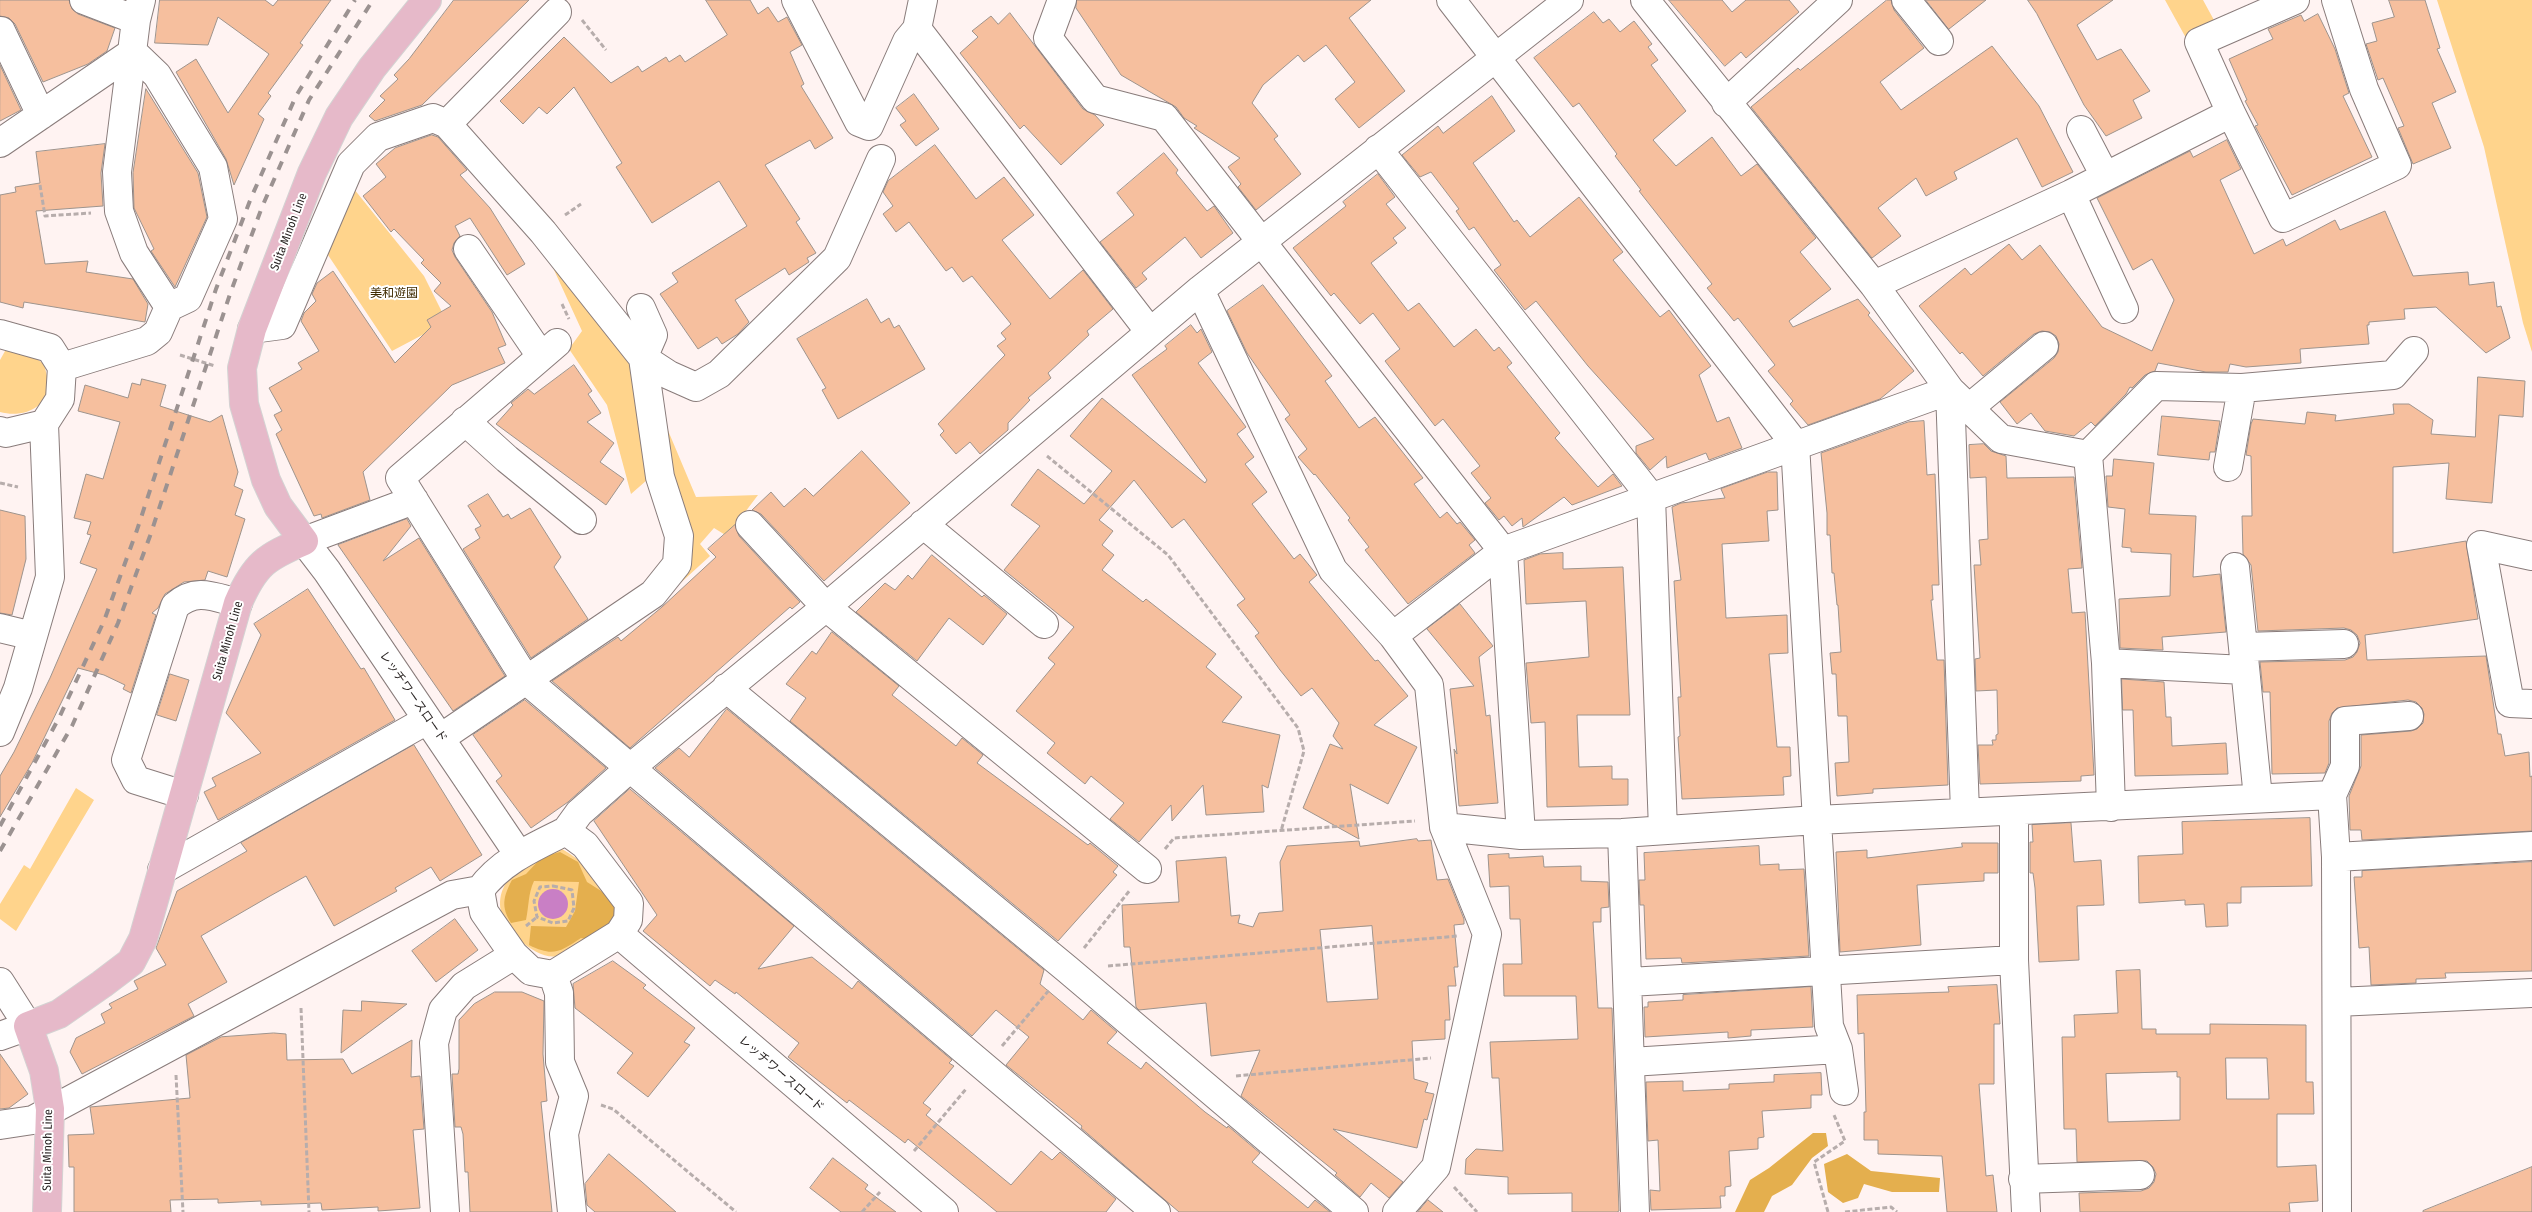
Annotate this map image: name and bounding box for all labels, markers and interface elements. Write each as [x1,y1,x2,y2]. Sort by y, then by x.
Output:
street label: Suita Minoh Line [268,191,310,273]
park label: 美和遊園 [370,287,418,301]
street label: Suita Minoh Line [210,600,246,682]
street label: レッチワースロード [376,649,450,745]
street label: レッチワースロード [736,1033,826,1115]
street label: Suita Minoh Line [40,1109,56,1191]

